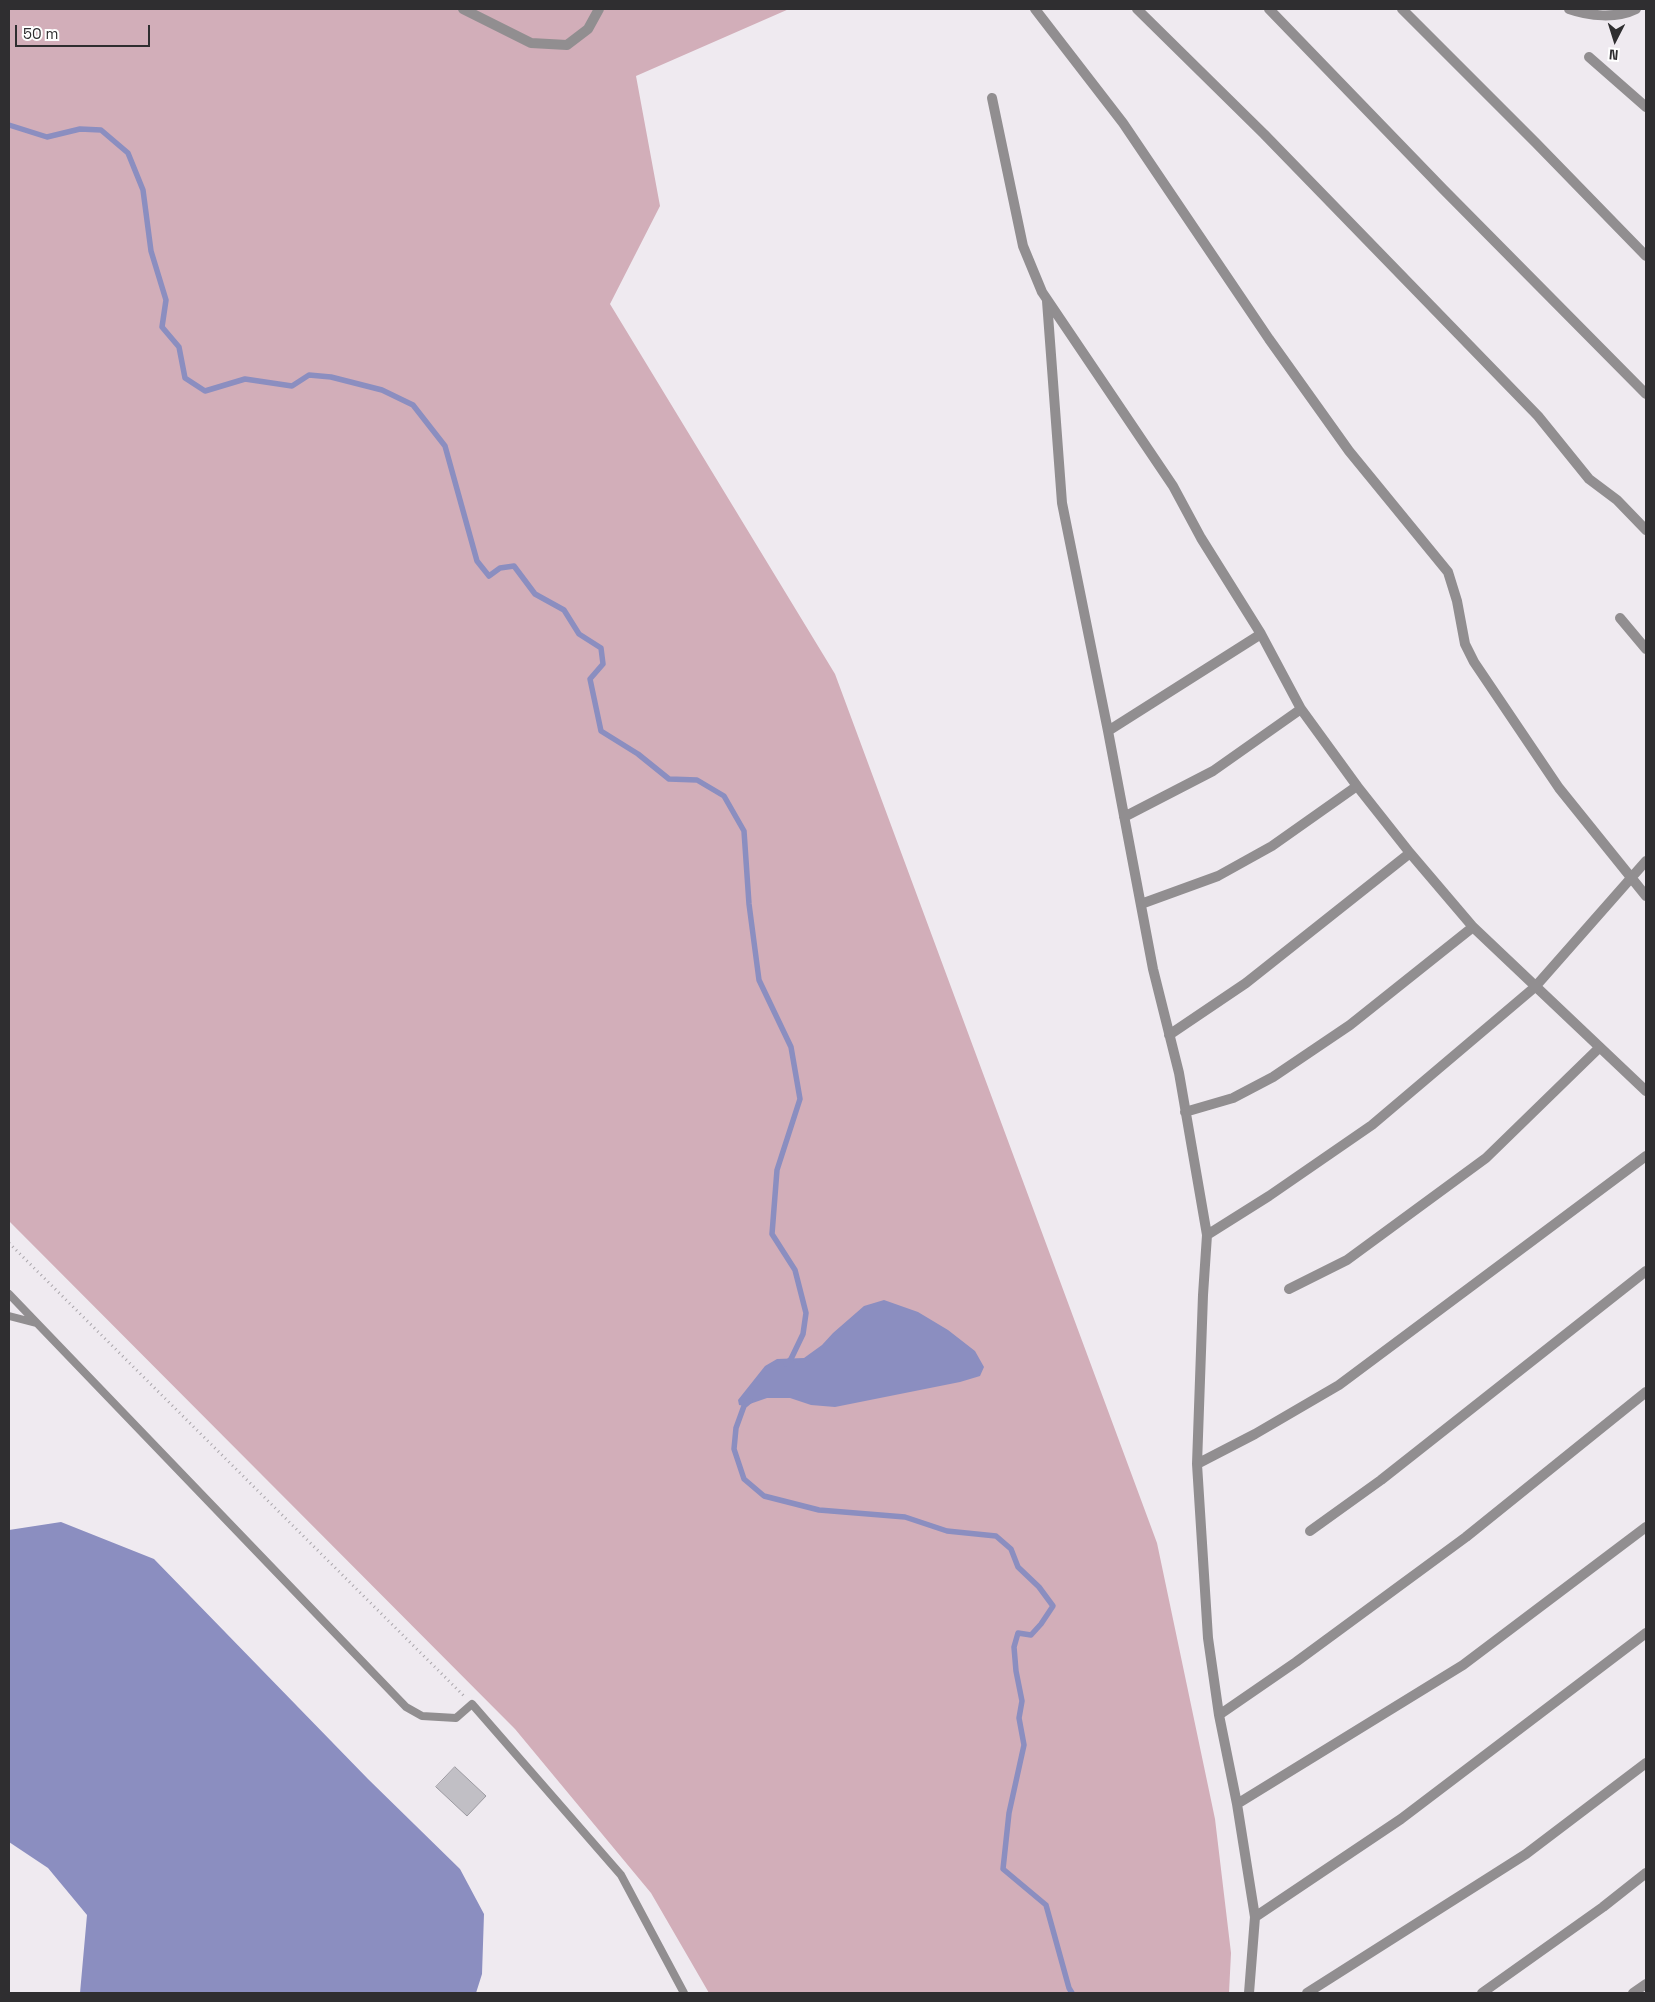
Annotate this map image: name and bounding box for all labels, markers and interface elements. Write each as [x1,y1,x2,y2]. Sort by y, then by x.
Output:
scale bar [18,15,152,47]
north arrow [1590,15,1640,65]
text: 50 m [23,24,58,43]
text: N [1608,46,1619,64]

